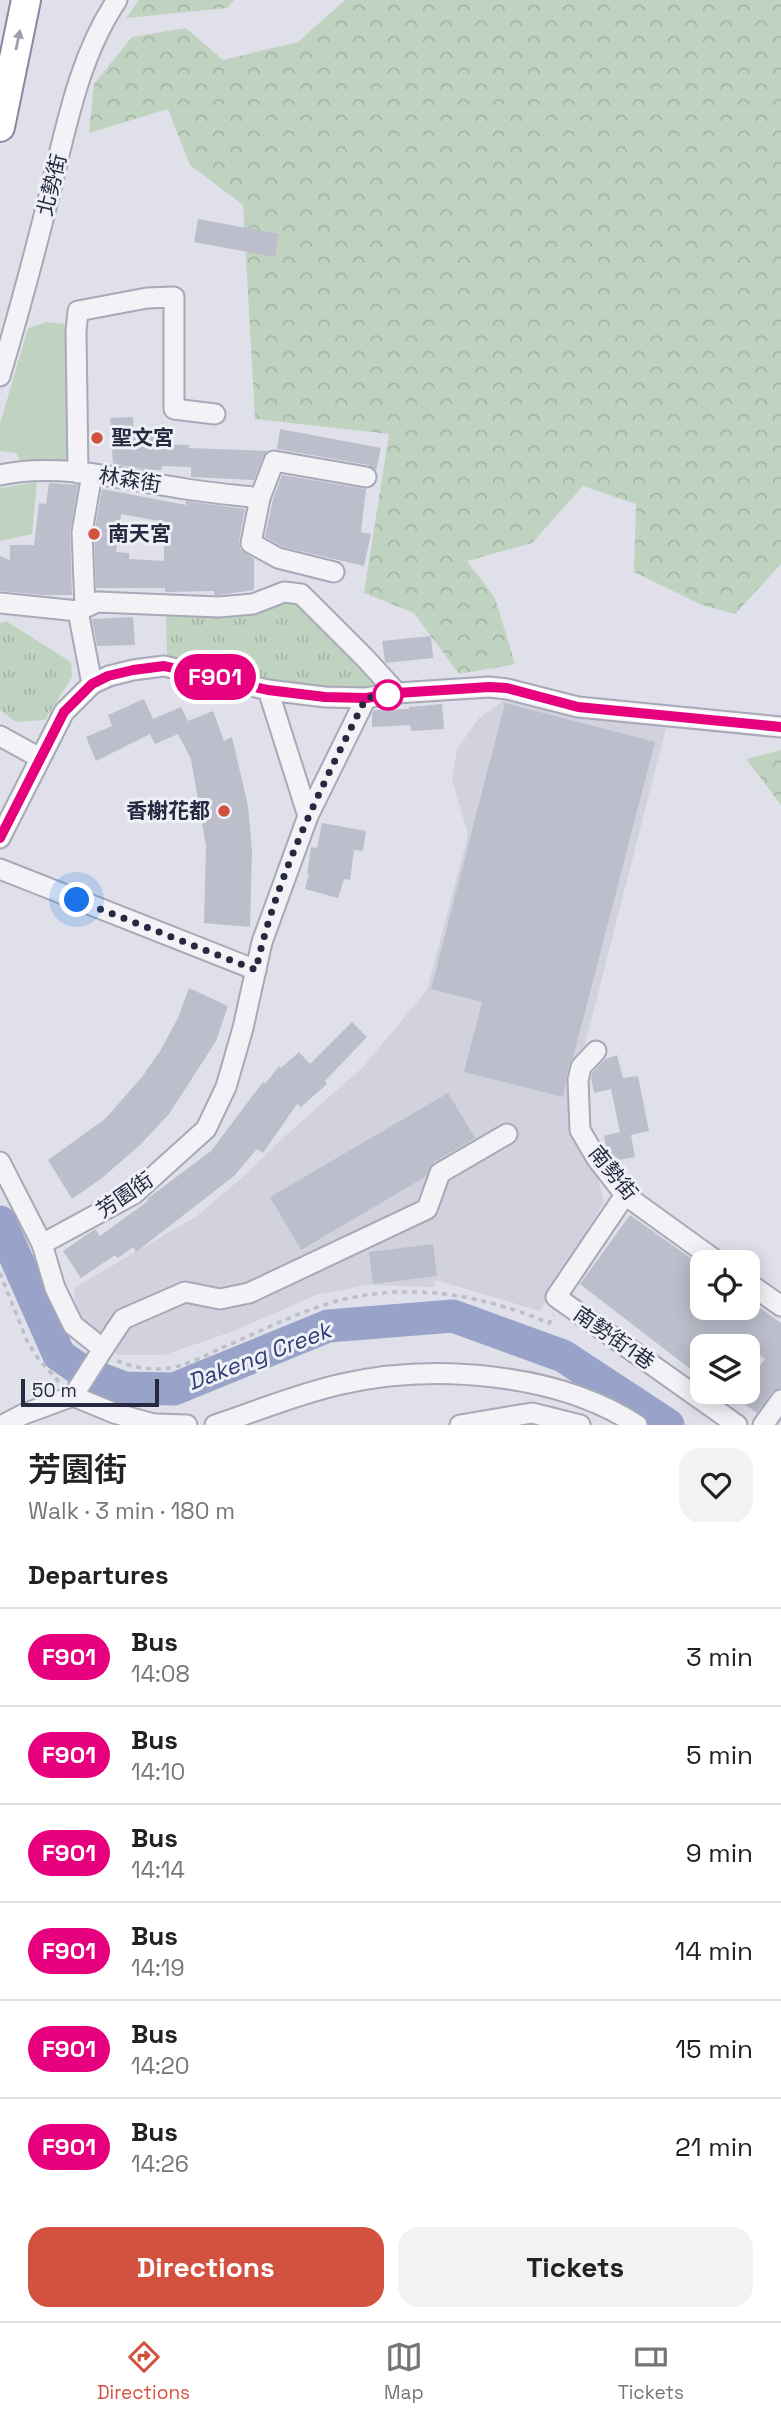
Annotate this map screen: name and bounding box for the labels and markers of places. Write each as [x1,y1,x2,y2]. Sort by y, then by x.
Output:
place label: 聖文宮 [111,424,174,451]
marker: 聖文宮 [89,430,105,446]
place label: 南天宮 [108,520,171,547]
marker: 南天宮 [86,526,102,542]
unlabelled marker [373,680,403,710]
place label: 香榭花都 [126,797,210,824]
marker: 香榭花都 [216,803,232,819]

